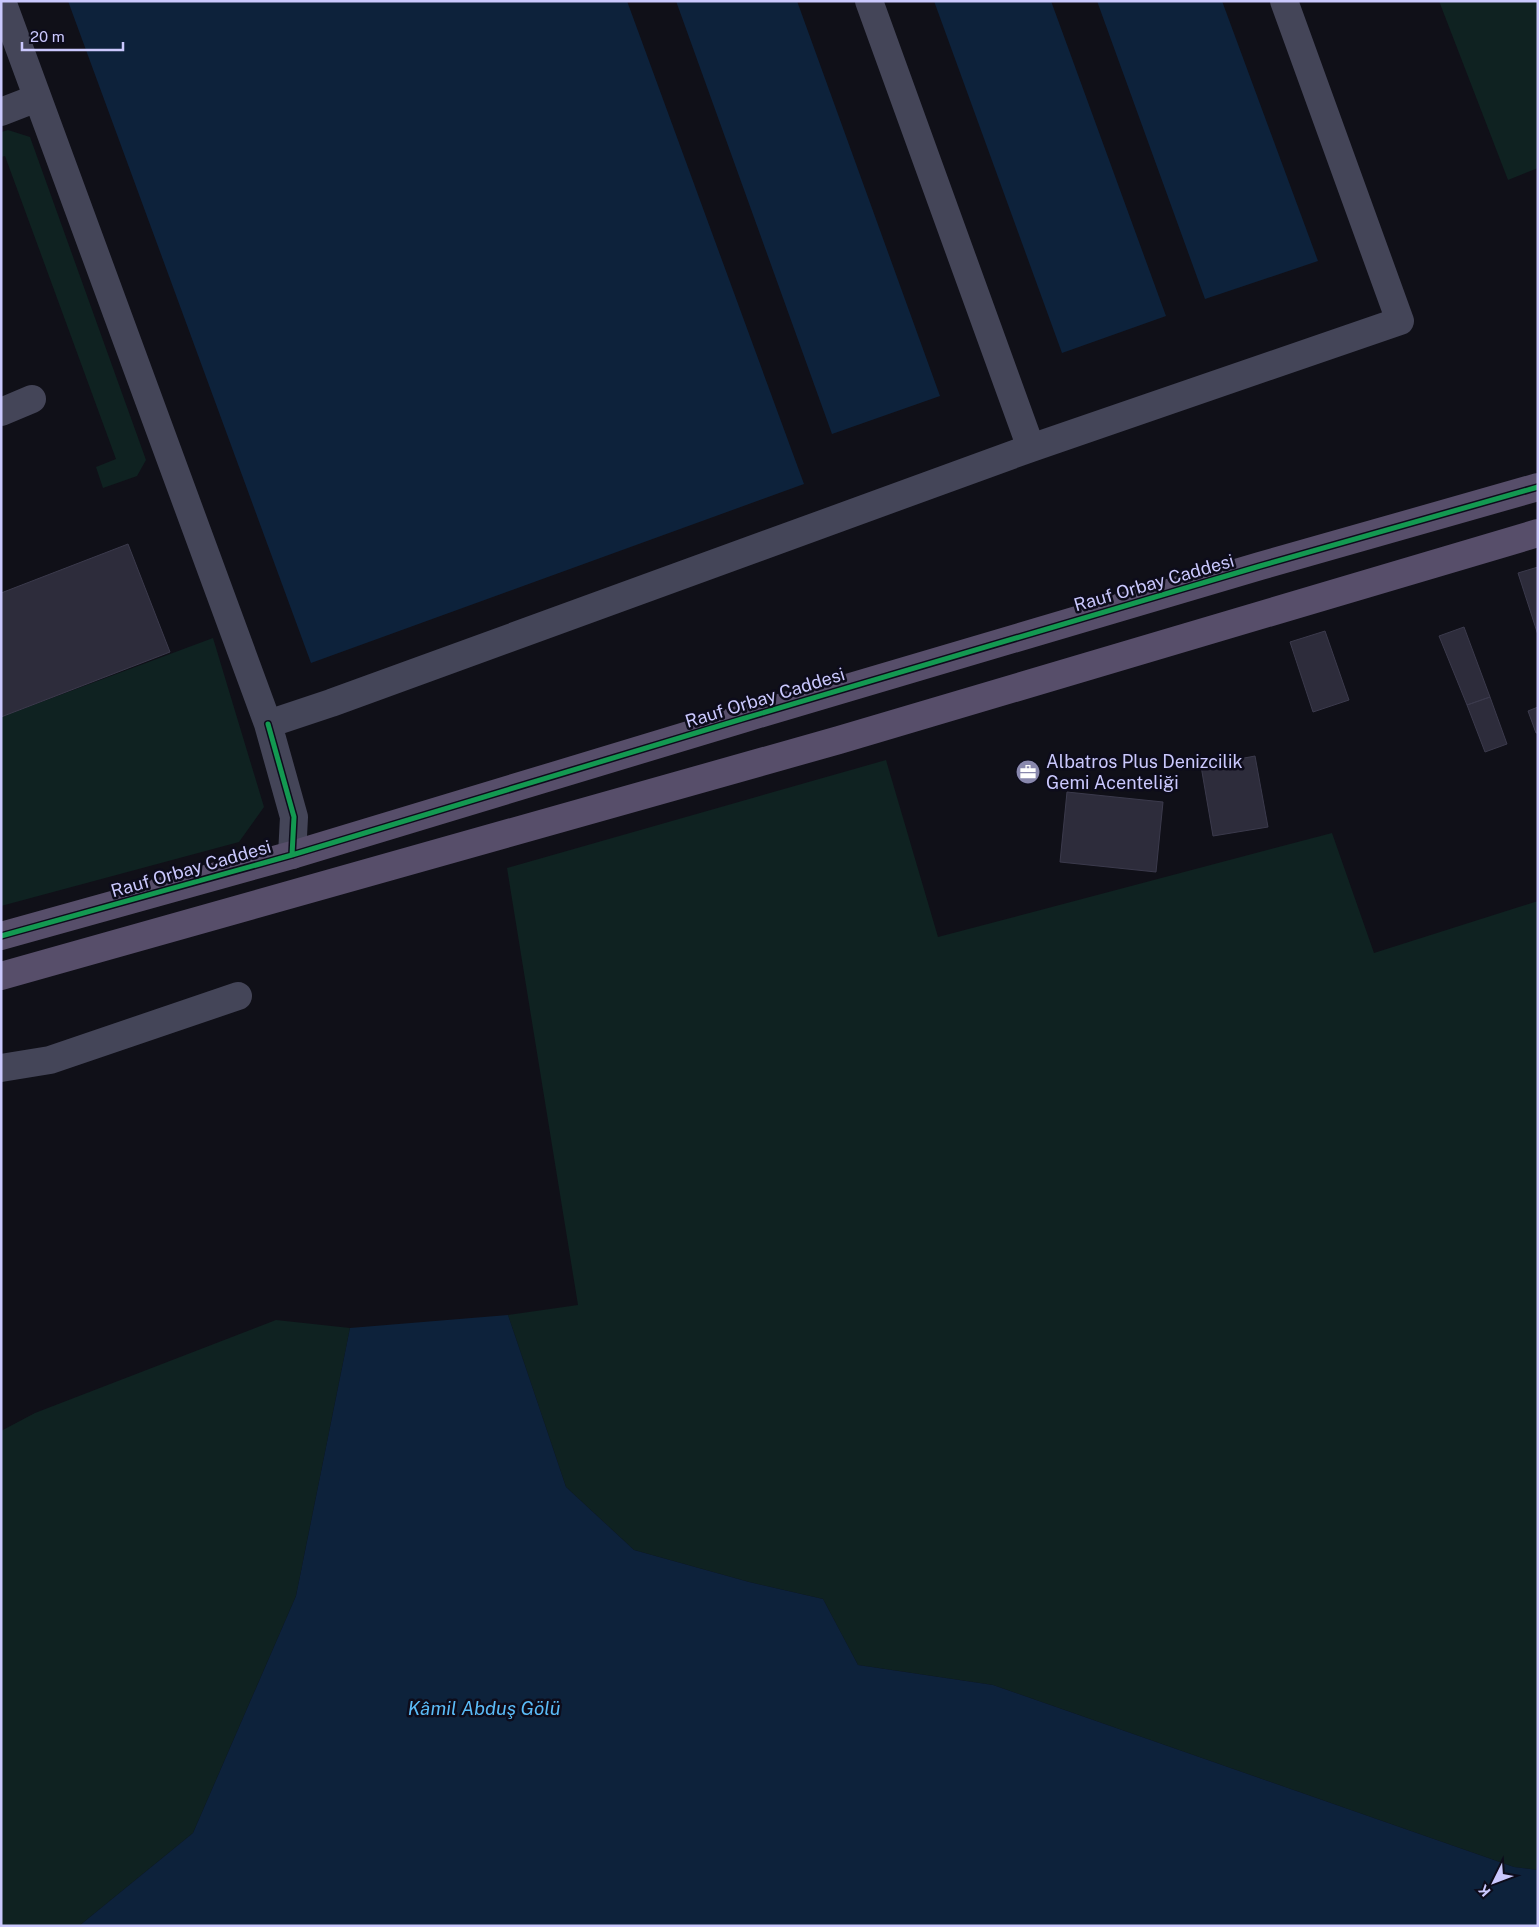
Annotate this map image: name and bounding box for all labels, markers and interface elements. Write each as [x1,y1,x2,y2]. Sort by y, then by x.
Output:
scale bar [22,20,124,52]
text: 20 m [30,28,65,45]
street label: Rauf Orbay Caddesi [1071,550,1236,615]
street label: Rauf Orbay Caddesi [683,663,847,732]
place label: Albatros Plus Denizcilik Gemi Acenteliği [1046,751,1243,793]
office icon: Albatros Plus Denizcilik Gemi Acenteliği [1015,759,1041,785]
street label: Rauf Orbay Caddesi [108,836,273,901]
water label: Kâmil Abduş Gölü [408,1697,560,1719]
north arrow [1469,1857,1519,1907]
text: K [1475,1882,1494,1900]

